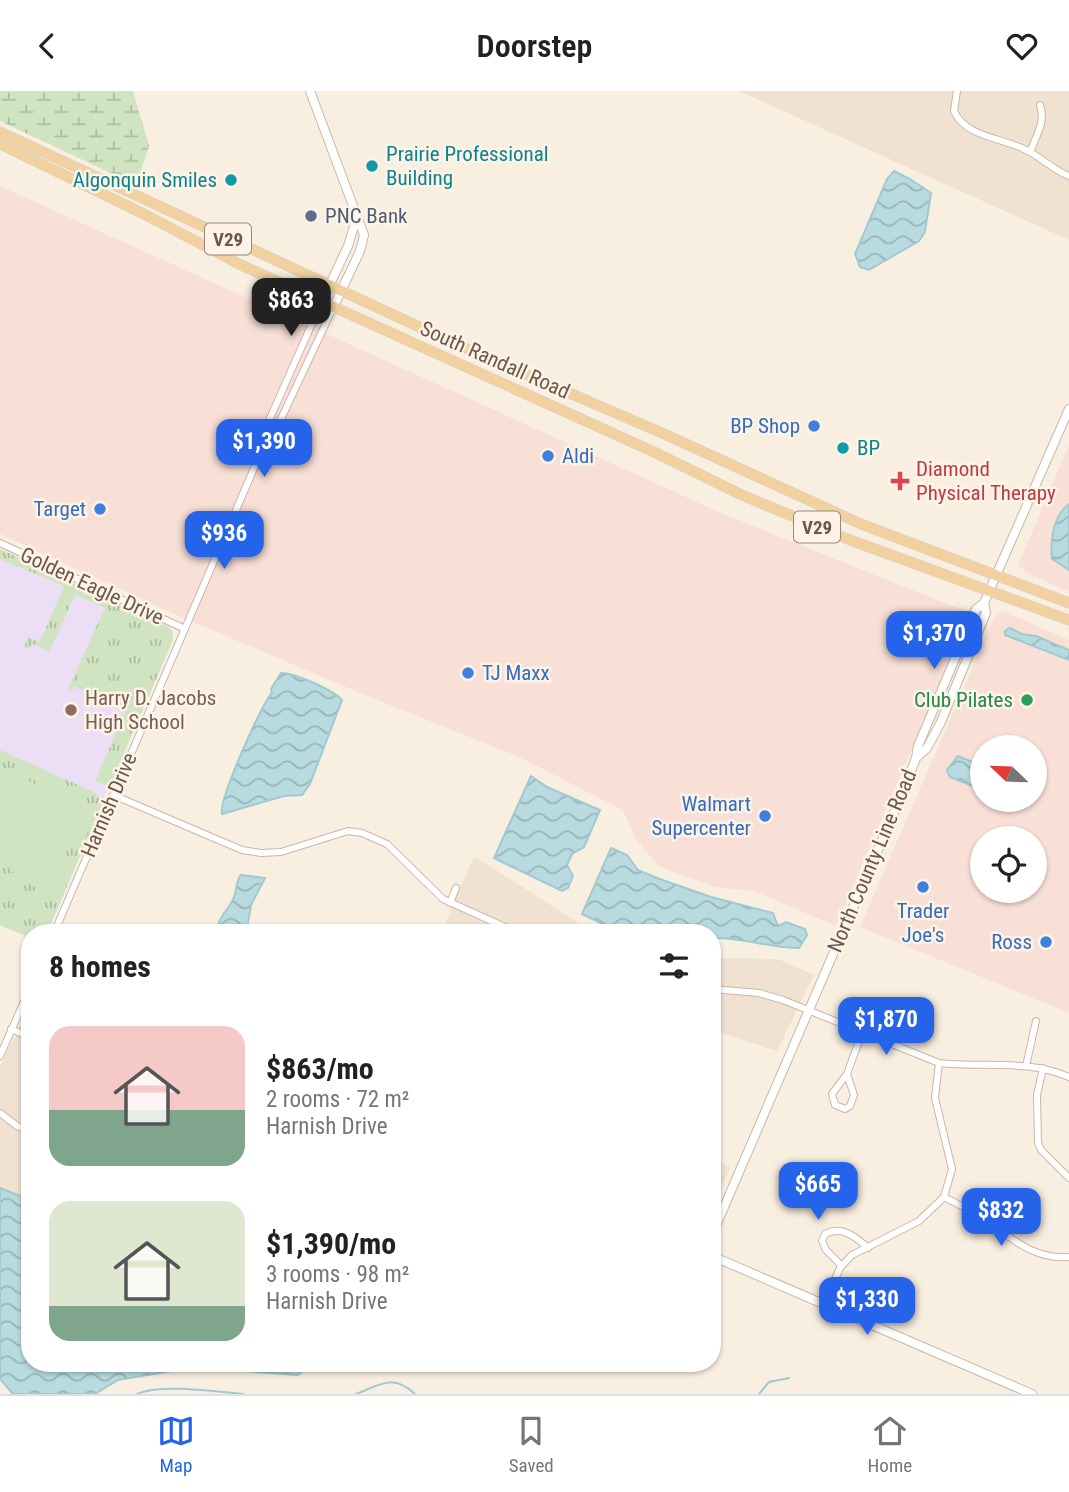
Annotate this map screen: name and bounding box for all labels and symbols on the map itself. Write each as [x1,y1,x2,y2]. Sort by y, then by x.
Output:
place label: Prairie Professional Building [386,142,549,190]
marker: Prairie Professional Building [364,158,380,174]
place label: Algonquin Smiles [73,168,217,192]
marker: Algonquin Smiles [223,172,239,188]
place label: PNC Bank [325,204,408,228]
marker: PNC Bank [303,208,319,224]
road number: V29 [205,223,251,255]
pin: $863 [250,279,332,338]
street label: South Randall Road [416,316,574,404]
place label: BP Shop [730,414,800,438]
marker: BP Shop [806,418,822,434]
pin: $1,390 [207,419,321,479]
place label: BP [857,436,880,460]
marker: BP [835,440,851,456]
place label: Aldi [562,444,594,468]
marker: Aldi [540,448,556,464]
place label: Diamond Physical Therapy [916,457,1056,505]
marker: Diamond Physical Therapy [890,471,910,491]
place label: Target [34,497,86,521]
marker: Target [92,501,108,517]
pin: $936 [183,511,265,571]
road number: V29 [794,511,840,543]
street label: Golden Eagle Drive [17,542,168,630]
pin: $1,370 [877,611,991,671]
place label: TJ Maxx [482,661,550,685]
marker: TJ Maxx [460,665,476,681]
place label: Harry D. Jacobs High School [85,686,216,734]
place label: Club Pilates [914,688,1013,712]
marker: Club Pilates [1019,692,1035,708]
marker: Harry D. Jacobs High School [63,702,79,718]
north arrow [970,735,1046,812]
street label: Harnish Drive [76,749,142,861]
street label: North County Line Road [823,766,921,956]
place label: Walmart Supercenter [651,792,751,840]
marker: Walmart Supercenter [757,808,773,824]
marker: Trader Joe's [915,879,931,895]
place label: Trader Joe's [897,899,949,947]
place label: Ross [991,930,1032,954]
marker: Ross [1038,934,1054,950]
pin: $1,870 [829,997,943,1057]
pin: $665 [777,1163,859,1222]
pin: $832 [960,1189,1042,1248]
pin: $1,330 [810,1277,924,1337]

